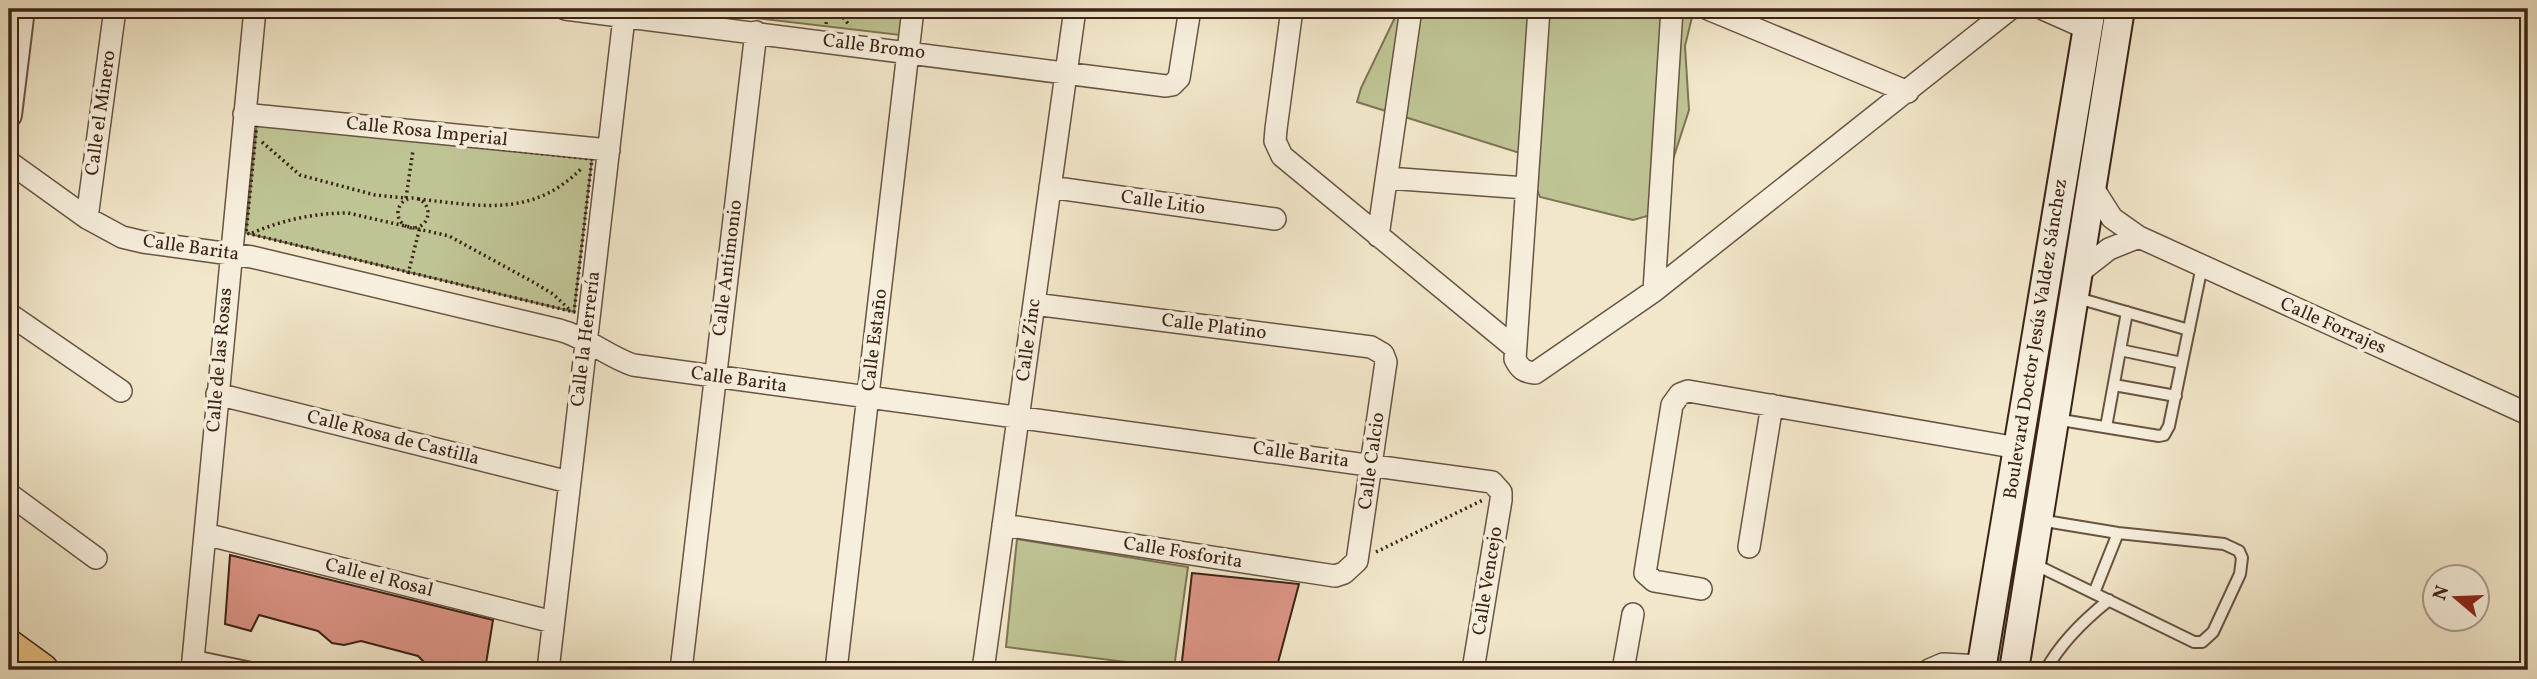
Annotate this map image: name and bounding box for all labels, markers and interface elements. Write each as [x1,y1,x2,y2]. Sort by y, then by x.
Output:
street label: Calle Bromo [821,28,927,66]
street label: Calle el Minero [79,49,123,177]
street label: Calle Rosa Imperial [345,111,509,153]
street label: Boulevard Doctor Jesús Valdez Sánchez [1998,177,2074,501]
street label: Calle Litio [1119,184,1207,222]
street label: Calle Antimonio [707,198,749,338]
street label: Calle Barita [141,228,241,268]
street label: Calle la Herrería [565,270,607,408]
street label: Calle de las Rosas [201,287,239,433]
street label: Calle Estaño [856,287,894,393]
street label: Calle Forrajes [2276,291,2390,361]
street label: Calle Zinc [1010,297,1048,383]
street label: Calle Platino [1160,308,1268,346]
street label: Calle Barita [689,360,789,400]
street label: Calle Rosa de Castilla [304,404,482,472]
street label: Calle Calcio [1352,411,1392,511]
street label: Calle Barita [1251,435,1351,475]
street label: Calle Vencejo [1467,525,1509,637]
street label: Calle Fosforita [1122,531,1244,575]
street label: Calle el Rosal [322,552,436,604]
north arrow [2422,564,2492,634]
text: N [2427,582,2456,604]

